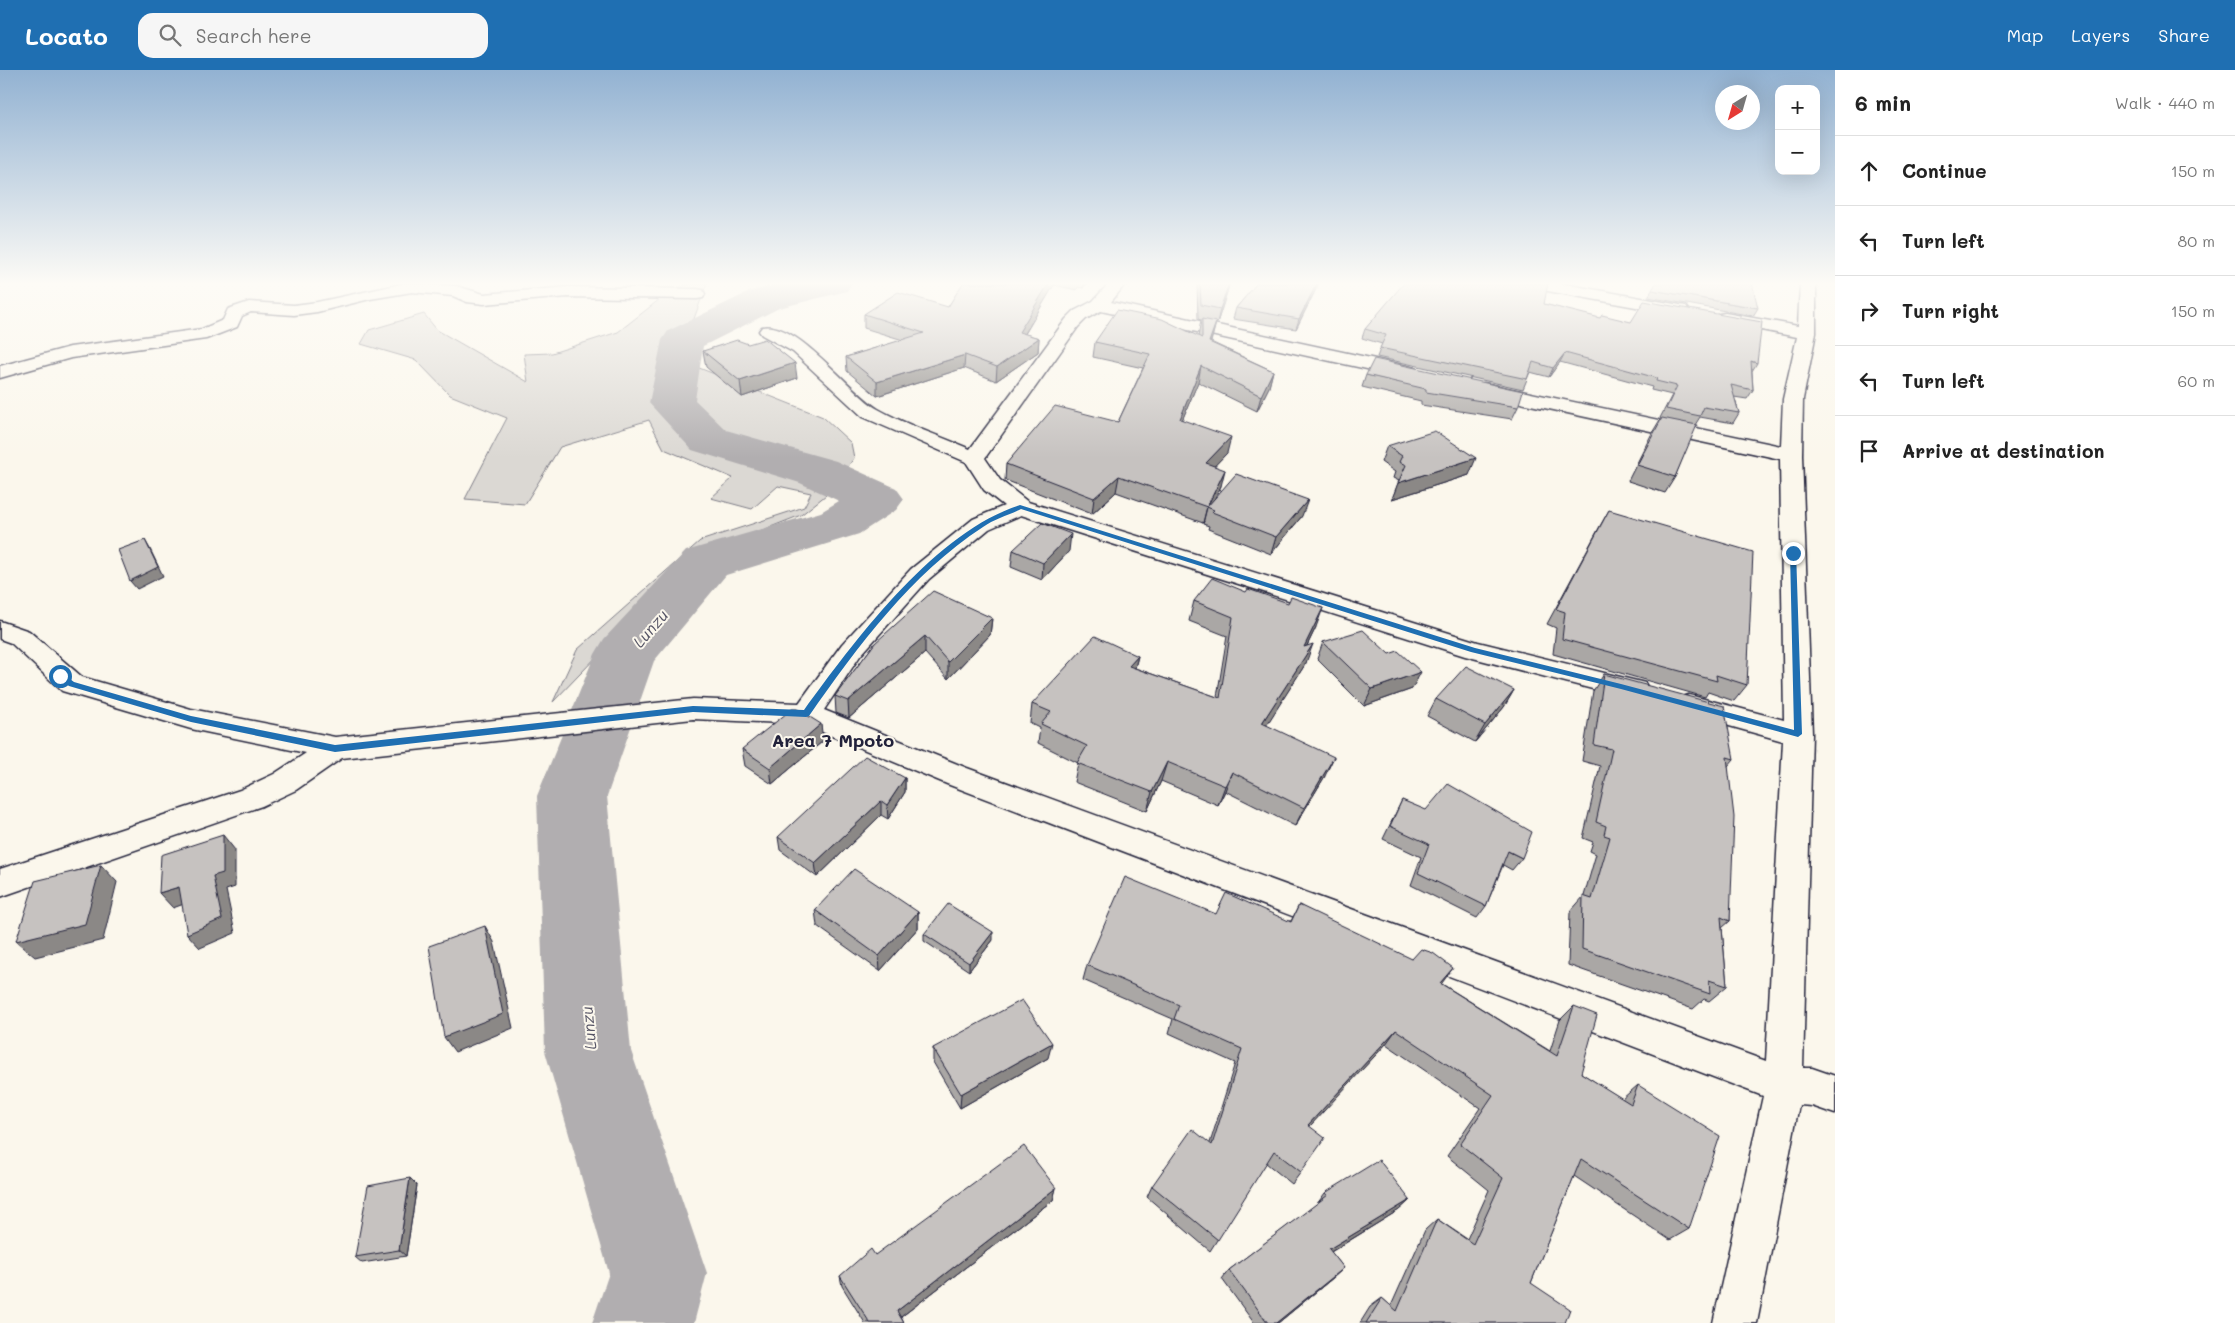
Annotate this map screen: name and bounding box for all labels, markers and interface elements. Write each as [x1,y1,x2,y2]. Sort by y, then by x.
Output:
search box [138,13,488,58]
text: Locato [25,20,108,51]
icon: search [156,21,184,49]
text: Search here [196,23,311,48]
text: Map [2007,23,2043,47]
text: Layers [2071,23,2130,47]
text: Share [2158,23,2210,47]
north arrow [1715,85,1760,130]
map controls [1775,85,1820,175]
button: + [1775,85,1820,130]
text: 6 min [1855,89,1911,116]
text: Walk · 440 m [2115,92,2215,113]
button: − [1775,130,1820,175]
icon: ahead [1855,157,1883,185]
text: Continue [1902,158,1987,183]
text: 150 m [2171,160,2215,181]
icon: left [1855,227,1883,255]
text: Turn left [1902,228,1985,253]
text: 80 m [2178,230,2215,251]
icon: right [1855,297,1883,325]
text: Turn right [1902,298,1999,323]
text: 150 m [2171,300,2215,321]
icon: left [1855,367,1883,395]
text: Turn left [1902,368,1985,393]
text: 60 m [2178,370,2215,391]
icon: arrive [1855,437,1883,465]
text: Arrive at destination [1902,438,2105,463]
route end [1782,542,1805,565]
water label: Lunzu [628,605,672,651]
route start [49,665,72,688]
district label: Area 7 Mpoto [772,728,894,752]
water label: Lunzu [576,1005,600,1051]

